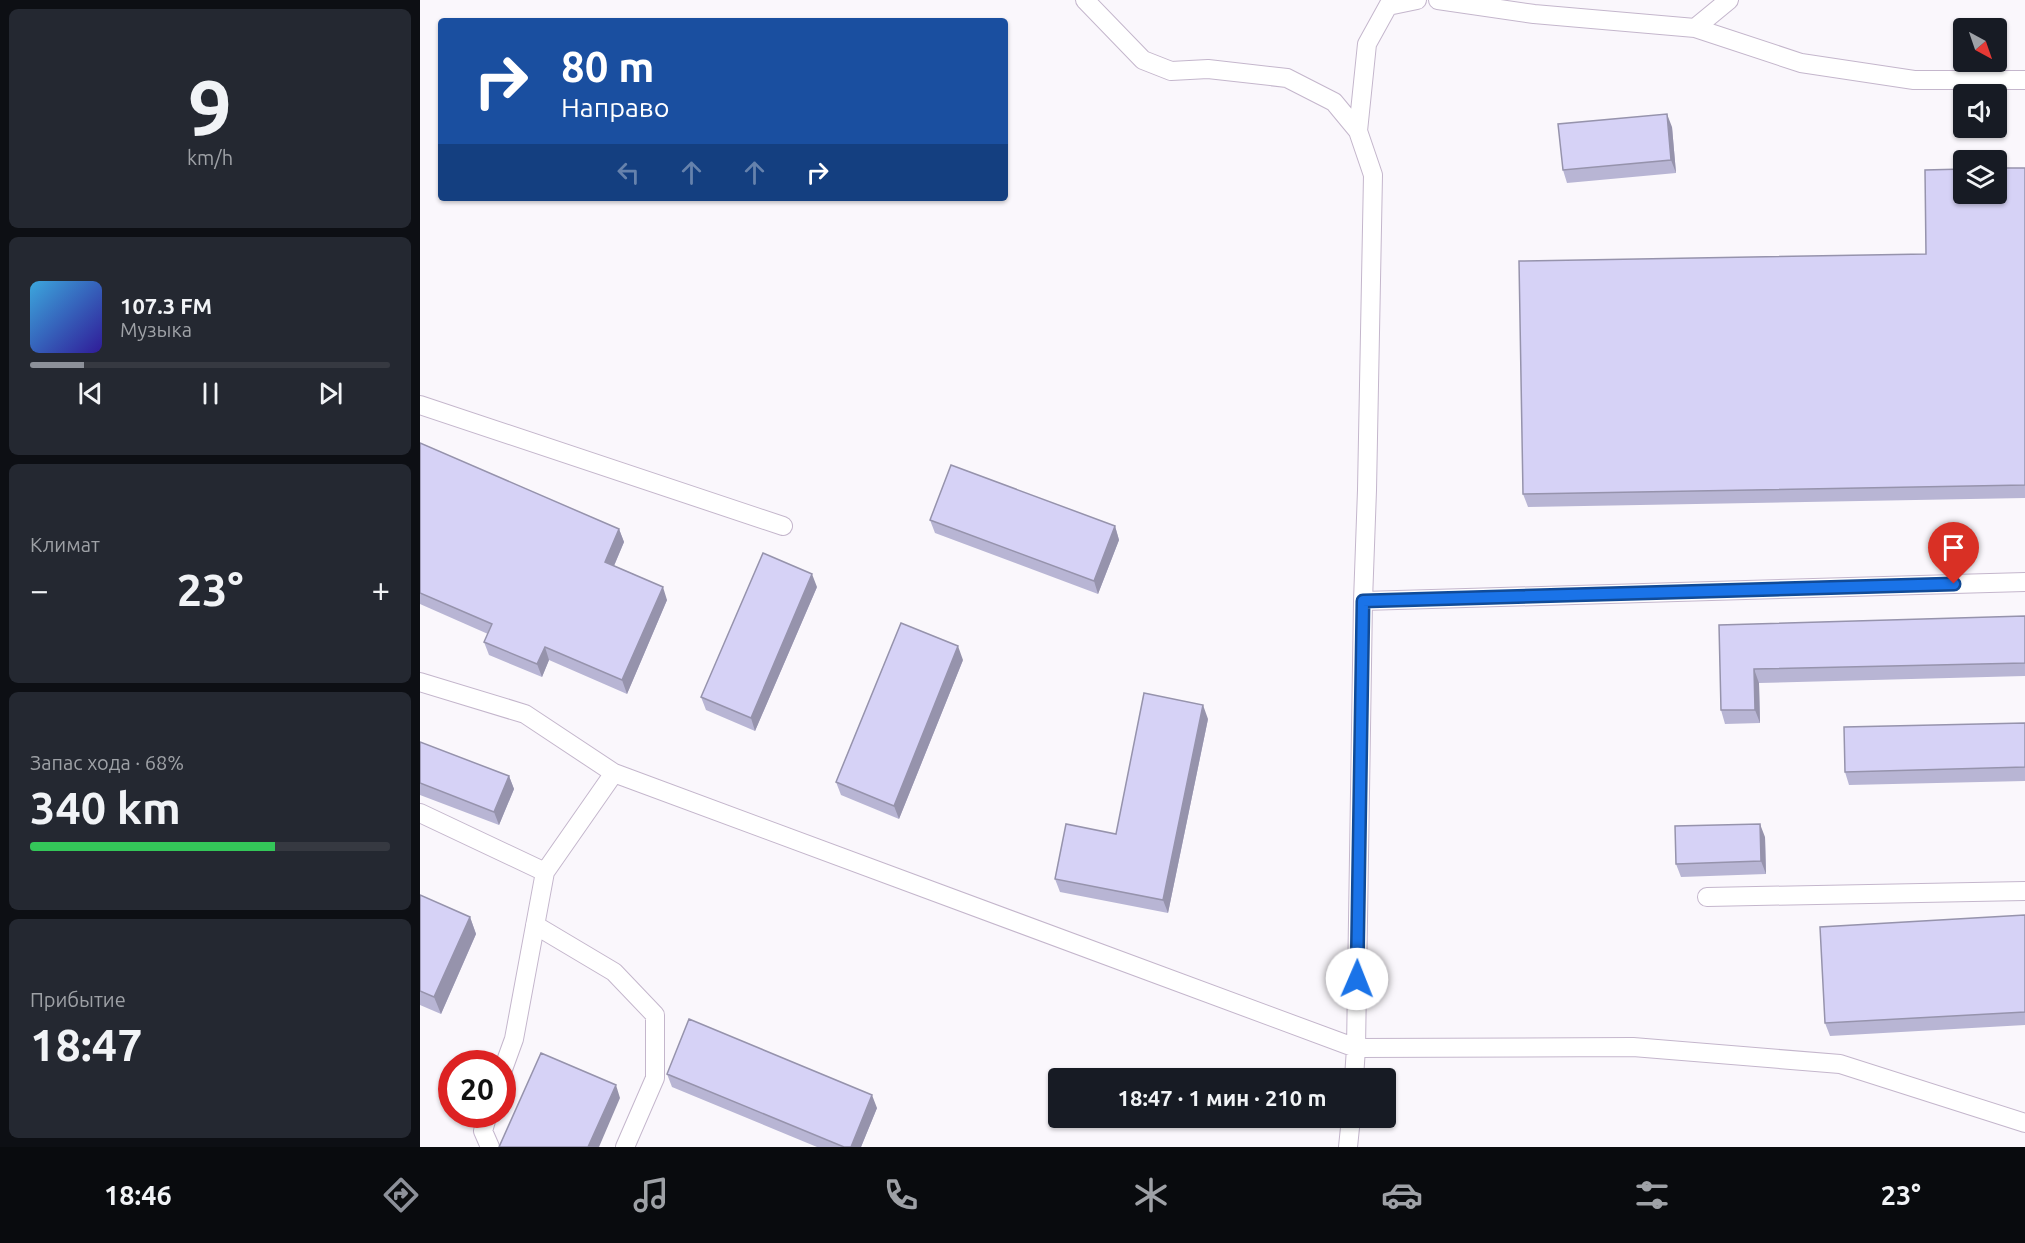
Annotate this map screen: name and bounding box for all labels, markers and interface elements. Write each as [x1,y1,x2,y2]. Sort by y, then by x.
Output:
north arrow [1953,18,2007,72]
map controls [1953,18,2007,204]
icon: right [462,42,540,120]
text: 80 m [561,43,655,90]
text: 9 [188,63,232,151]
button: sound [1953,84,2007,138]
text: Направо [561,92,670,122]
text: km/h [187,146,233,169]
button: layers [1953,150,2007,204]
icon: left [612,156,645,189]
icon: ahead [675,156,708,189]
icon: ahead [738,156,771,189]
icon: right [801,156,834,189]
text: 107.3 FM [120,293,212,318]
text: Музыка [120,318,192,341]
icon: previous [74,377,107,410]
icon: pause [194,377,227,410]
icon: next [314,377,347,410]
pin [1928,522,1979,584]
icon: arrive [1937,531,1970,564]
text: Климат [30,533,100,556]
text: 23° [177,564,243,615]
text: − [30,571,49,608]
text: + [371,571,390,608]
text: Запас хода · 68% [30,751,184,774]
text: 340 km [30,782,181,833]
position arrow [1325,947,1389,1011]
text: Прибытие [30,988,126,1011]
text: 18:47 [30,1019,143,1070]
speed limit sign: 20 [438,1050,516,1128]
text: 18:47 · 1 мин · 210 m [1118,1085,1326,1110]
icon: directions [380,1174,422,1216]
icon: music [630,1174,672,1216]
icon: phone [880,1174,922,1216]
icon: climate [1130,1174,1172,1216]
icon: car [1381,1174,1423,1216]
icon: filters [1631,1174,1673,1216]
text: 18:46 [104,1180,172,1210]
text: 23° [1881,1180,1921,1210]

